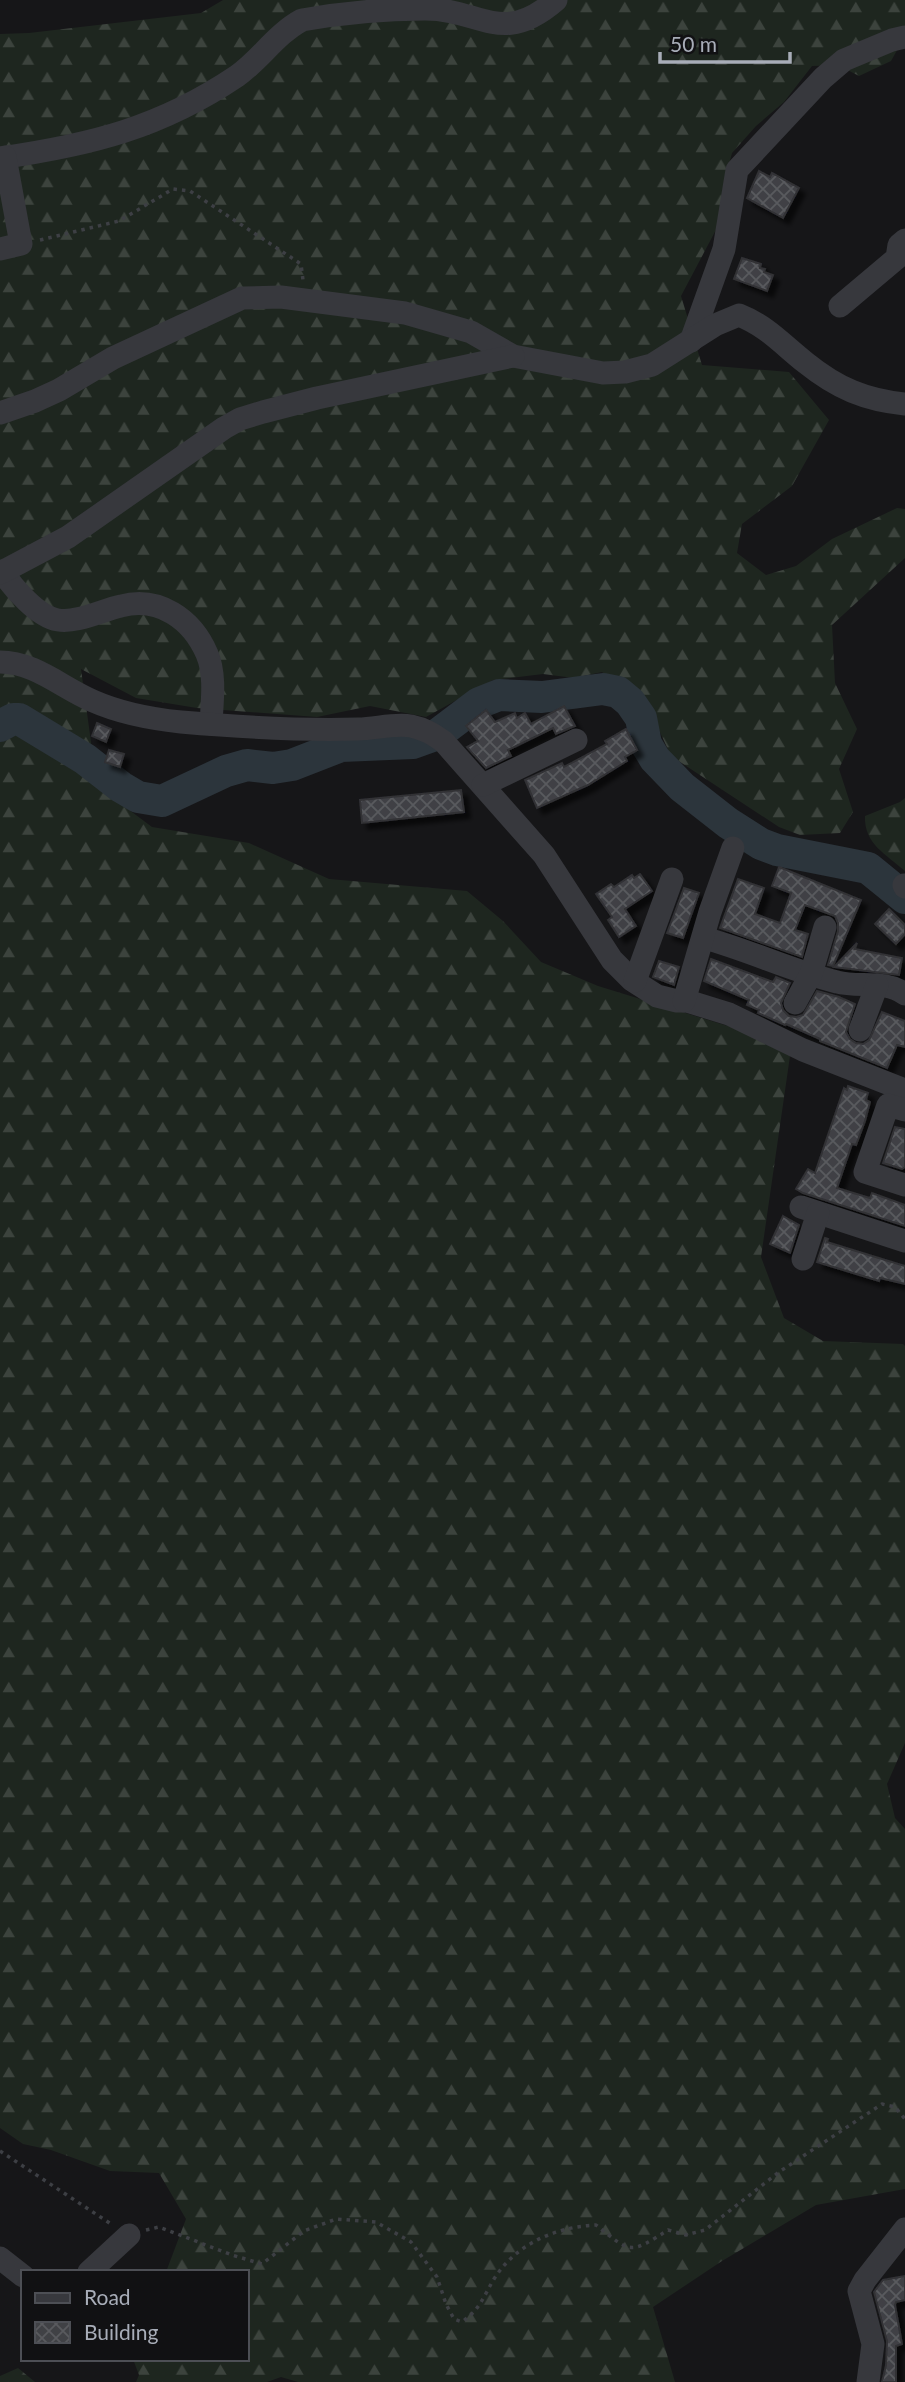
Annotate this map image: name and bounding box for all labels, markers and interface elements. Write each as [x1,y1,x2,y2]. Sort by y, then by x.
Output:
scale bar [660,21,790,65]
text: 50 m [670,31,717,56]
legend [21,2270,248,2361]
text: Road [84,2284,131,2309]
text: Building [84,2319,159,2344]

